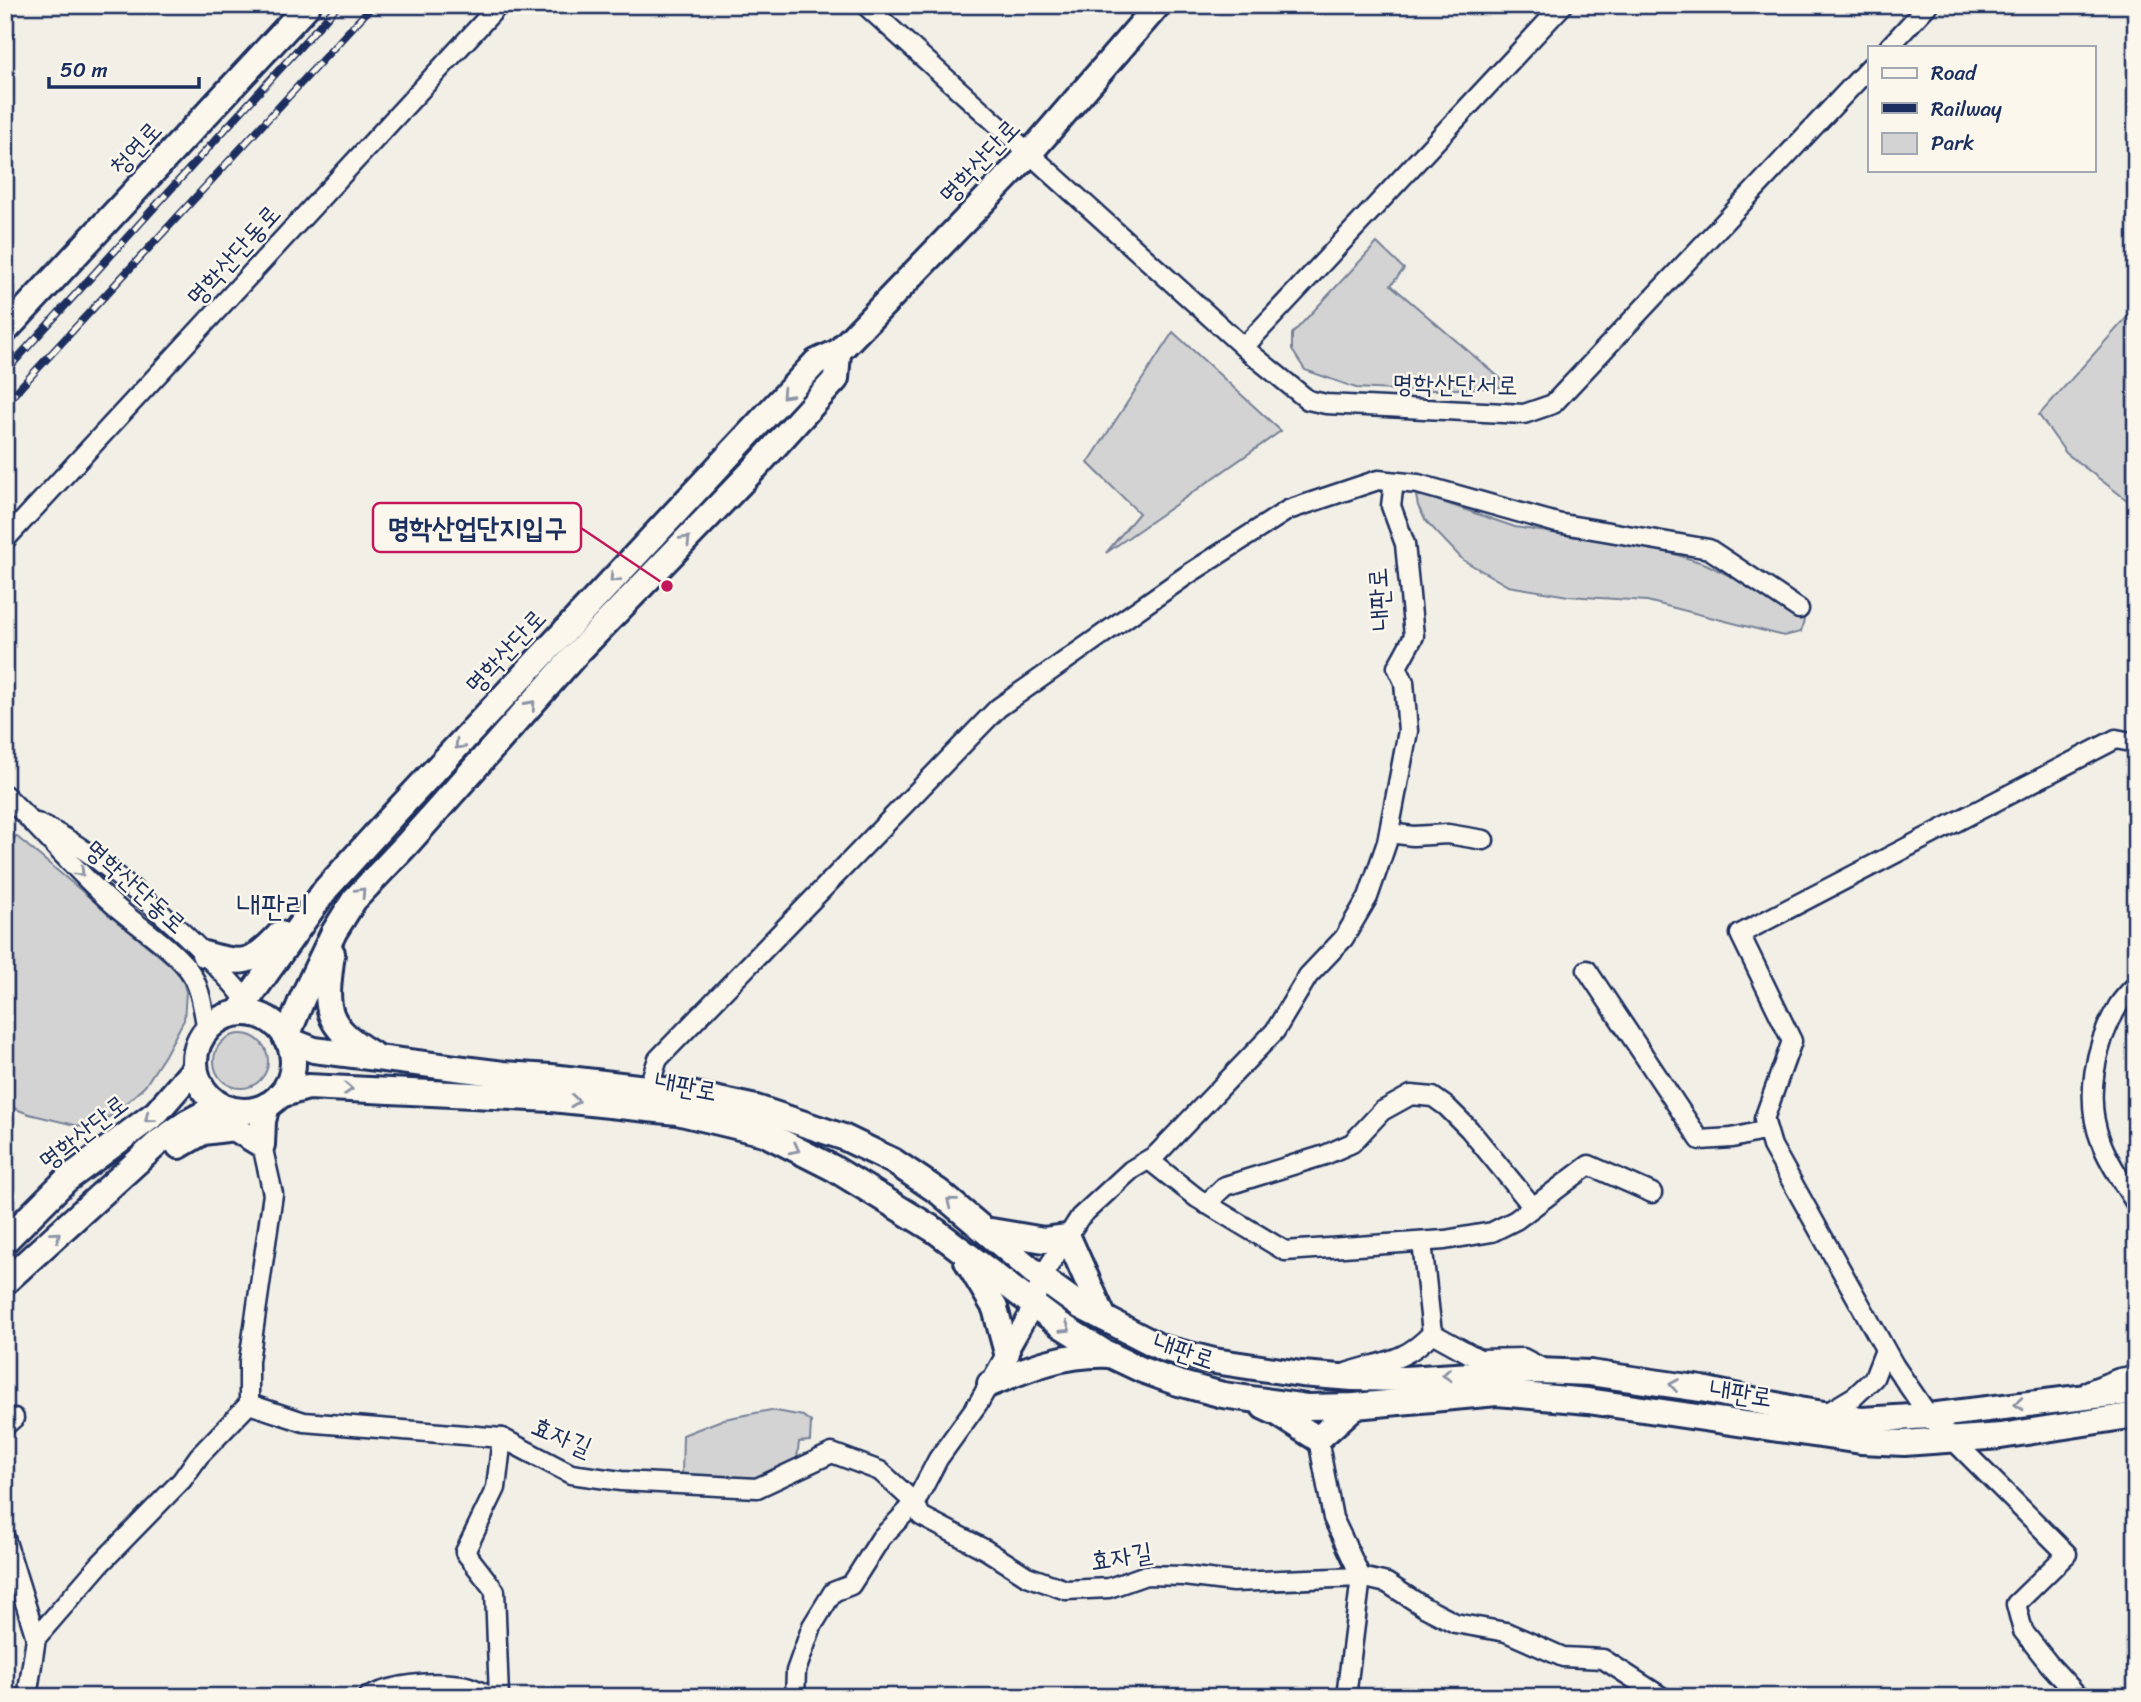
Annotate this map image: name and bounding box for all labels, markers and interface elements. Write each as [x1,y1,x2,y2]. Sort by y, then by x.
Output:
scale bar [49,46,200,90]
legend [1868,46,2096,172]
text: 50 m [60,51,108,89]
text: Road [1931,54,1978,92]
text: Railway [1931,90,2002,128]
street label: 명학산단로 [927,107,1031,215]
street label: 청연로 [97,109,173,187]
text: Park [1931,124,1974,162]
street label: 명학산단동로 [174,193,292,317]
street label: 명학산단서로 [1392,360,1518,408]
one-way arrow [782,386,794,399]
callout: 명학산업단지입구 [373,503,581,552]
text: 명학산업단지입구 [387,503,567,552]
one-way arrow [678,535,691,548]
street label: 내판로 [1354,566,1404,632]
one-way arrow [610,570,623,583]
street label: 명학산단로 [453,597,557,705]
one-way arrow [522,700,535,713]
one-way arrow [455,737,468,750]
street label: 명학산단동로 [74,827,198,945]
one-way arrow [72,864,85,877]
district label: 내판리 [237,879,309,933]
one-way arrow [353,887,366,900]
street label: 내판로 [651,1058,721,1114]
one-way arrow [342,1081,353,1096]
street label: 명학산단로 [28,1082,138,1182]
one-way arrow [569,1094,580,1109]
one-way arrow [145,1110,158,1122]
one-way arrow [788,1141,800,1154]
one-way arrow [947,1197,959,1210]
one-way arrow [48,1232,61,1244]
street label: 내판로 [1147,1319,1221,1383]
one-way arrow [1059,1320,1072,1333]
street label: 내판로 [1707,1366,1775,1420]
one-way arrow [1441,1367,1452,1382]
one-way arrow [1668,1378,1680,1393]
one-way arrow [2013,1396,2024,1411]
street label: 효자길 [524,1403,600,1469]
street label: 효자길 [1086,1528,1156,1584]

